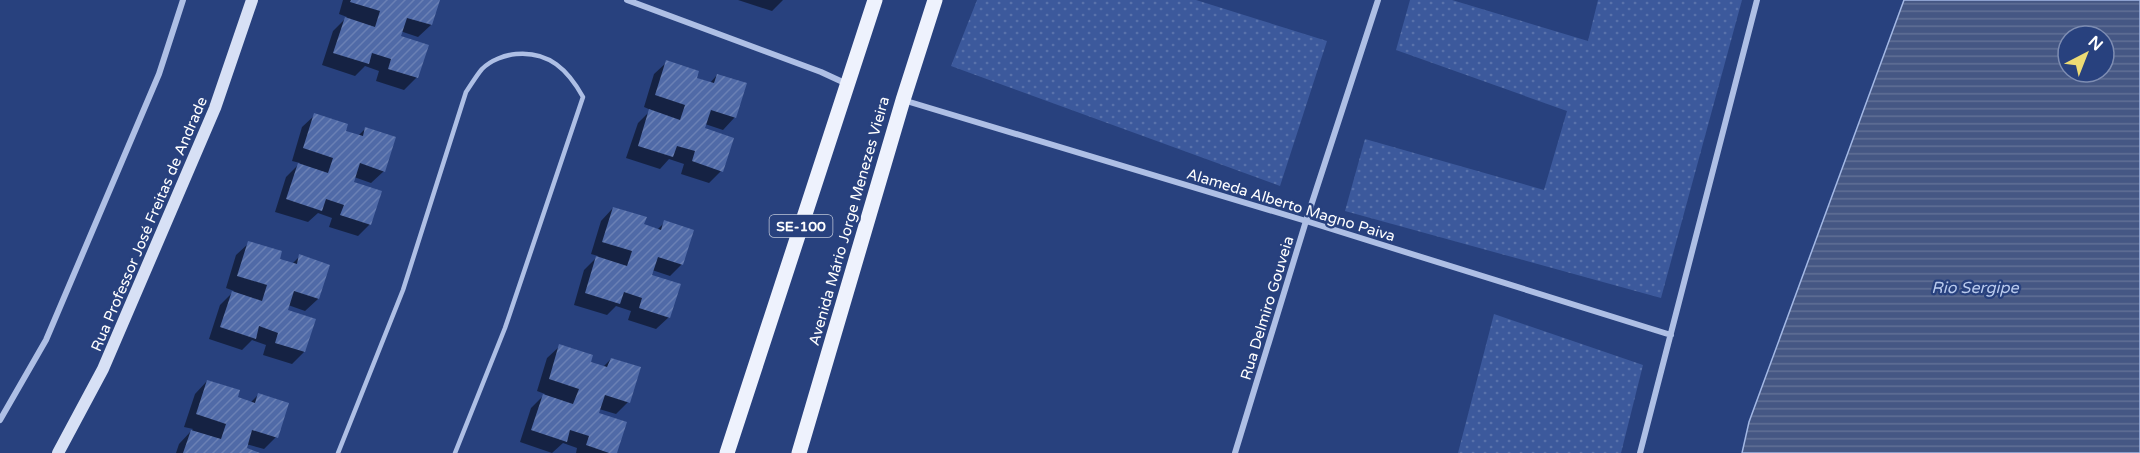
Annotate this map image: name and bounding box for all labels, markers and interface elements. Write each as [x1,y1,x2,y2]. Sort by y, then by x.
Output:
north arrow [2056,24,2116,84]
text: N [2084,32,2107,55]
street label: Rua Professor José Freitas de Andrade [87,94,211,354]
street label: Avenida Mário Jorge Menezes Vieira [805,94,893,348]
street label: Alameda Alberto Magno Paiva [1185,165,1397,245]
road number: SE-100 [770,215,832,237]
street label: Rua Delmiro Gouveia [1237,234,1297,382]
water label: Rio Sergipe [1931,278,2020,298]

